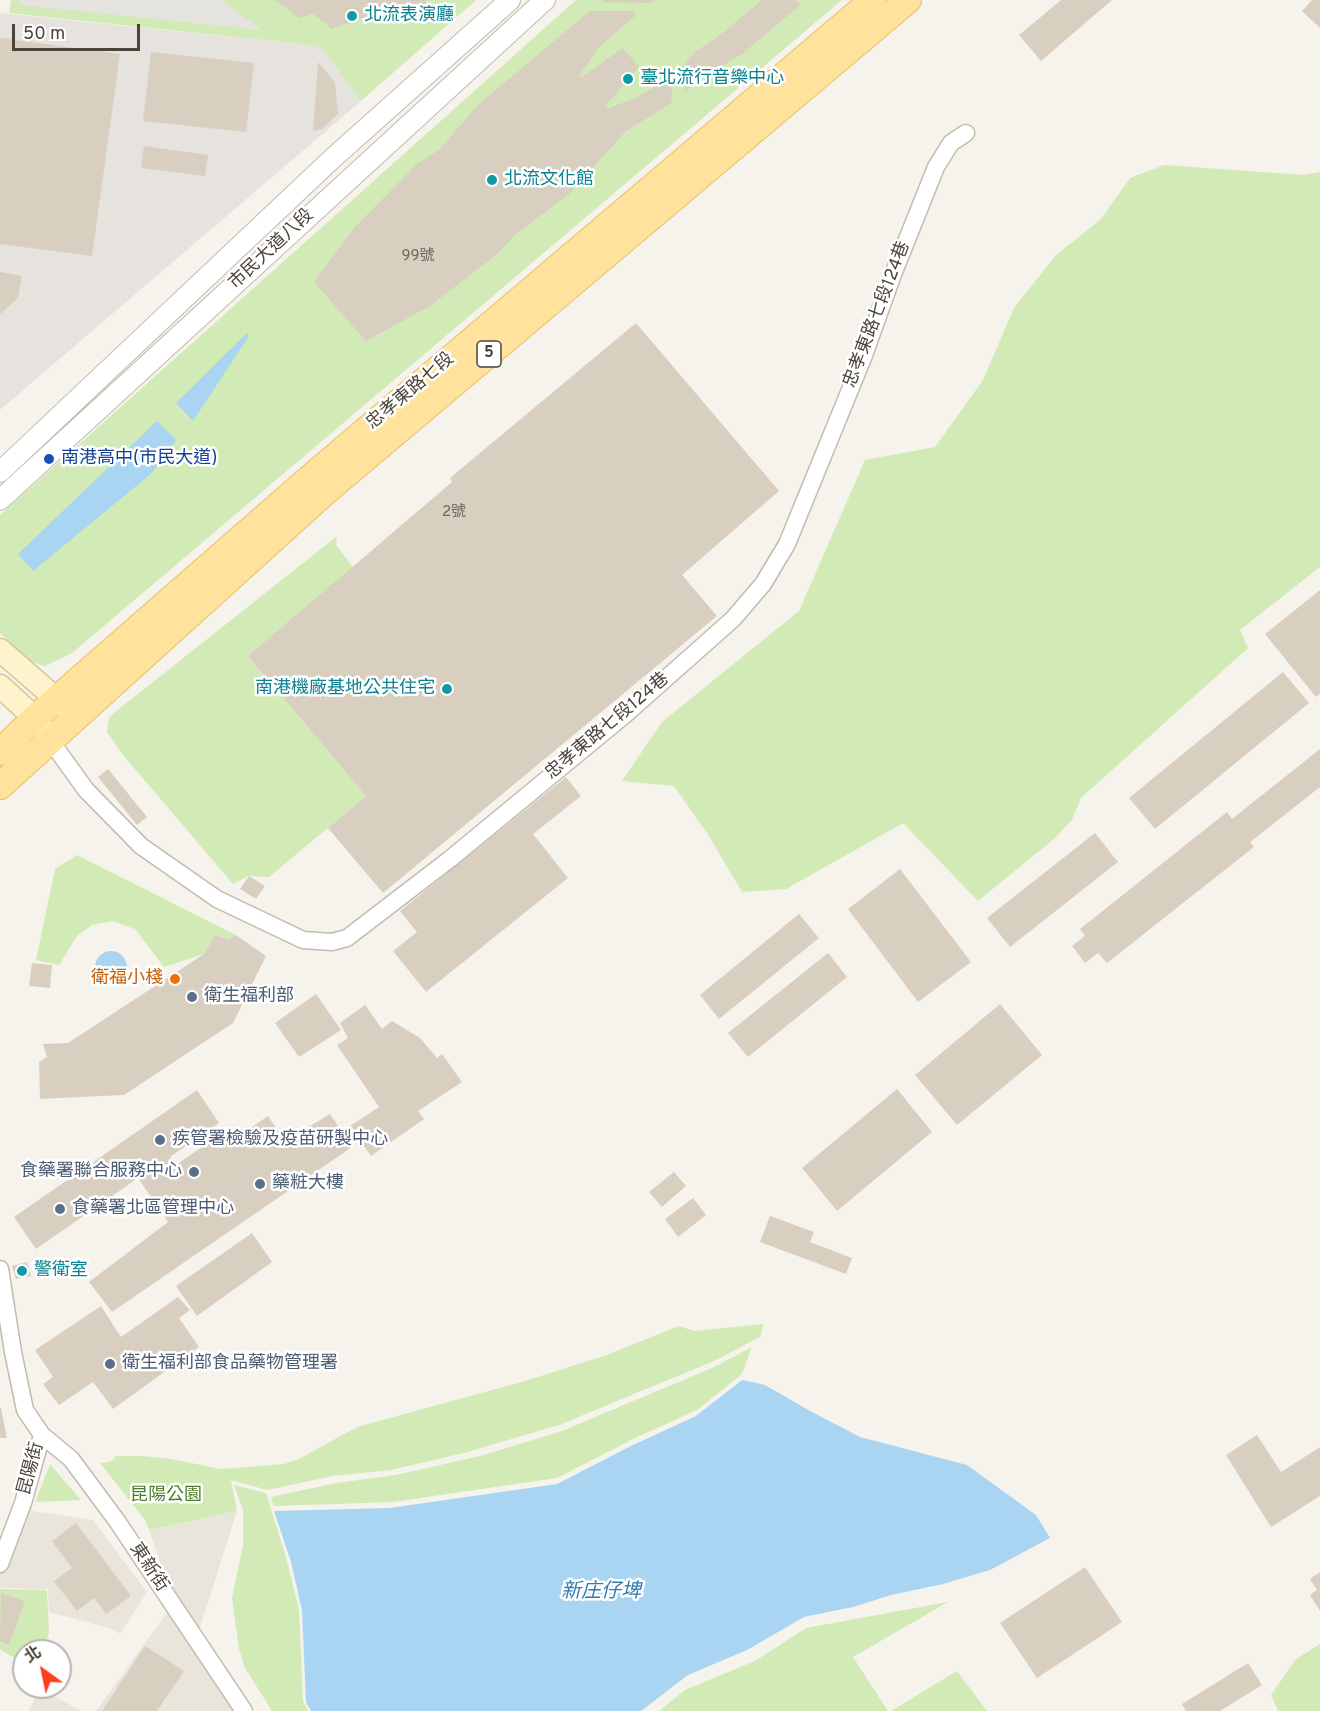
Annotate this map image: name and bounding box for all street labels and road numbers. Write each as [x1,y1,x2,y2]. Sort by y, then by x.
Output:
street label: 市民大道八段 [225,205,319,295]
street label: 忠孝東路七段124巷 [840,239,916,391]
road number: 5 [477,341,501,367]
street label: 忠孝東路七段 [363,349,459,435]
street label: 忠孝東路七段124巷 [542,669,674,785]
street label: 昆陽街 [15,1440,49,1498]
street label: 東新街 [124,1540,172,1596]

